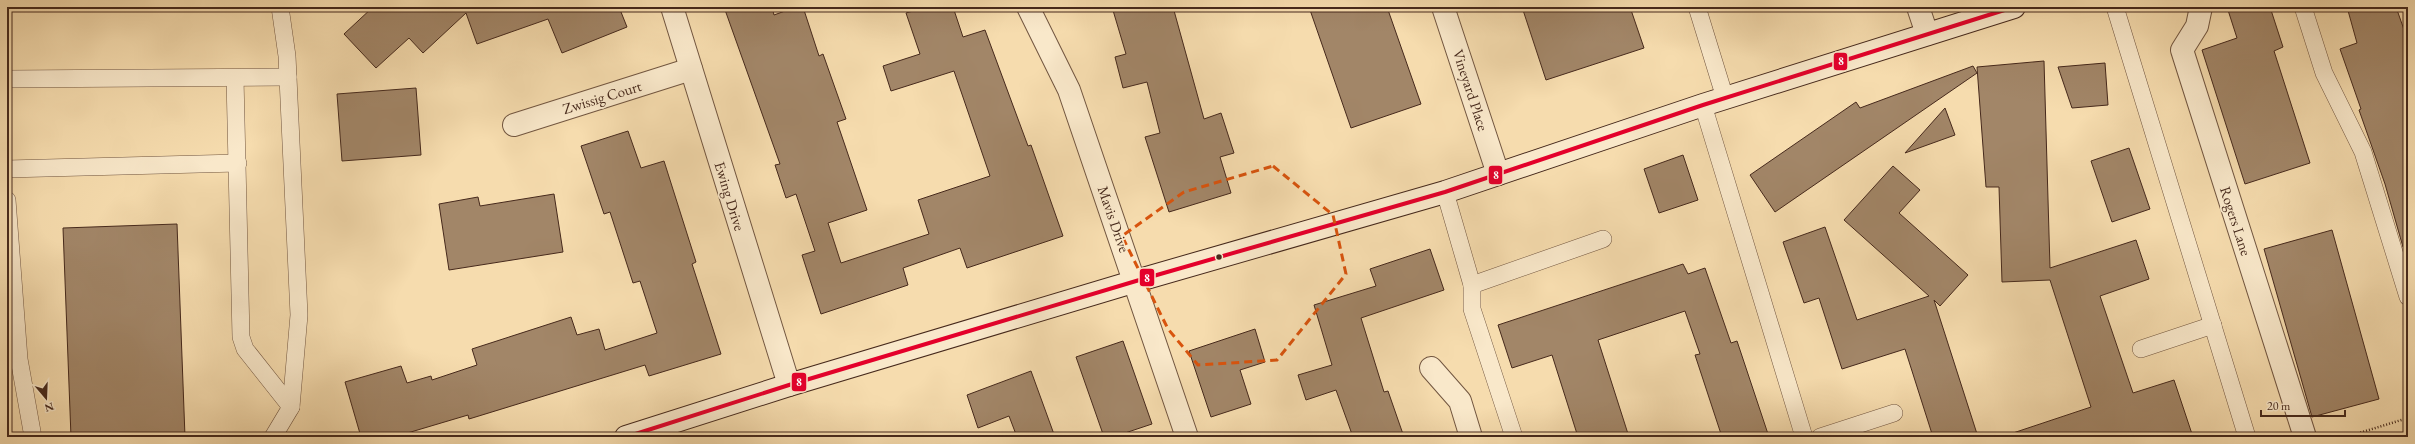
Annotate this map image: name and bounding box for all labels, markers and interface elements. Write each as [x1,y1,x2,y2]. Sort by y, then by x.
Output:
street label: Vineyard Place [1449,47,1493,133]
line badge: 8 [1833,52,1848,71]
text: 8 [1838,54,1844,68]
street label: Zwissig Court [560,76,644,118]
street label: Ewing Drive [710,159,750,233]
line badge: 8 [1488,165,1503,185]
text: 8 [1493,168,1499,182]
street label: Mavis Drive [1094,183,1134,255]
street label: Rogers Lane [2216,184,2256,258]
unlabelled marker [1214,252,1224,262]
line badge: 8 [1139,268,1155,287]
text: 8 [1144,271,1150,285]
line badge: 8 [791,372,807,392]
text: 8 [796,375,802,389]
north arrow [26,378,66,418]
scale bar [2261,392,2345,418]
text: 20 m [2267,398,2291,414]
text: N [43,399,56,416]

